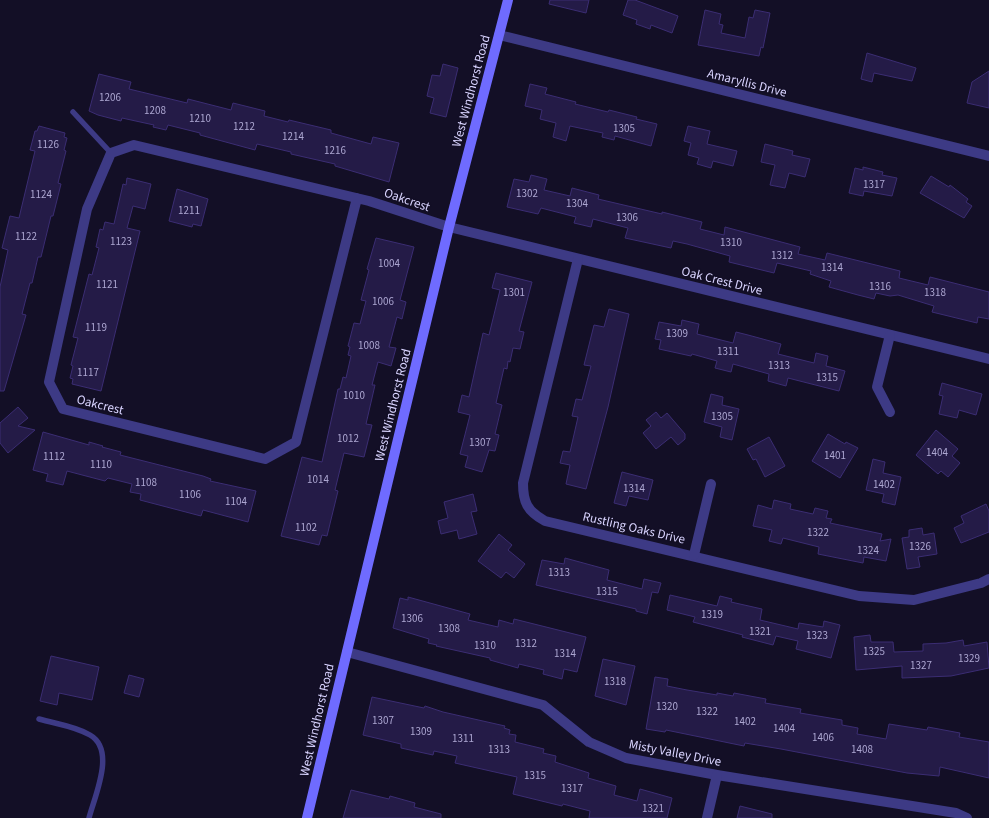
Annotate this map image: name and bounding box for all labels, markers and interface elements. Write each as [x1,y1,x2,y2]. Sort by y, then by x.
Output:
street label: West Windhorst Road [447,33,495,149]
street label: Amaryllis Drive [705,64,789,102]
house number: 1206 [99,90,121,105]
house number: 1208 [144,103,166,118]
house number: 1210 [189,111,211,126]
house number: 1212 [233,119,255,134]
house number: 1305 [613,121,635,136]
house number: 1214 [282,129,304,144]
house number: 1126 [37,137,59,152]
house number: 1216 [324,143,346,158]
house number: 1317 [863,177,885,192]
street label: Oakcrest [382,184,433,216]
house number: 1302 [516,186,538,201]
house number: 1124 [30,187,52,202]
house number: 1304 [566,196,588,211]
house number: 1211 [178,203,200,218]
house number: 1306 [616,210,638,225]
house number: 1122 [15,229,37,244]
house number: 1123 [110,234,132,249]
house number: 1310 [720,235,742,250]
house number: 1312 [771,248,793,263]
house number: 1004 [378,256,400,271]
house number: 1314 [821,260,843,275]
street label: Oak Crest Drive [680,262,764,300]
house number: 1121 [96,277,118,292]
house number: 1316 [869,279,891,294]
house number: 1301 [503,285,525,300]
house number: 1318 [924,285,946,300]
house number: 1006 [372,294,394,309]
house number: 1119 [85,320,107,335]
house number: 1309 [666,326,688,341]
house number: 1008 [358,338,380,353]
house number: 1311 [717,344,739,359]
street label: West Windhorst Road [370,347,416,463]
house number: 1313 [768,358,790,373]
house number: 1117 [77,365,99,380]
house number: 1315 [816,370,838,385]
house number: 1010 [343,388,365,403]
street label: Oakcrest [75,390,126,420]
house number: 1305 [711,409,733,424]
house number: 1012 [337,431,359,446]
house number: 1307 [469,435,491,450]
house number: 1404 [926,445,948,460]
house number: 1401 [824,448,846,463]
house number: 1112 [43,449,65,464]
house number: 1110 [90,457,112,472]
house number: 1014 [307,472,329,487]
house number: 1108 [135,475,157,490]
house number: 1402 [873,477,895,492]
house number: 1314 [623,481,645,496]
house number: 1106 [179,487,201,502]
house number: 1104 [225,494,247,509]
street label: Rustling Oaks Drive [581,507,687,549]
house number: 1102 [295,520,317,535]
house number: 1322 [807,525,829,540]
house number: 1326 [909,539,931,554]
house number: 1324 [857,543,879,558]
house number: 1313 [548,565,570,580]
house number: 1315 [596,584,618,599]
house number: 1319 [701,607,723,622]
house number: 1306 [401,611,423,626]
house number: 1308 [438,621,460,636]
house number: 1321 [749,624,771,639]
house number: 1323 [806,628,828,643]
house number: 1312 [515,636,537,651]
house number: 1310 [474,638,496,653]
house number: 1325 [863,644,885,659]
house number: 1314 [554,646,576,661]
house number: 1329 [958,651,980,666]
house number: 1327 [910,658,932,673]
street label: West Windhorst Road [295,662,339,778]
house number: 1318 [604,674,626,689]
house number: 1320 [656,699,678,714]
house number: 1322 [696,704,718,719]
house number: 1307 [372,713,394,728]
house number: 1402 [734,714,756,729]
house number: 1404 [773,721,795,736]
house number: 1309 [410,724,432,739]
house number: 1406 [812,730,834,745]
house number: 1311 [452,731,474,746]
street label: Misty Valley Drive [627,735,723,771]
house number: 1313 [488,742,510,757]
house number: 1408 [851,742,873,757]
house number: 1315 [524,768,546,783]
house number: 1317 [561,781,583,796]
house number: 1321 [642,801,664,816]

